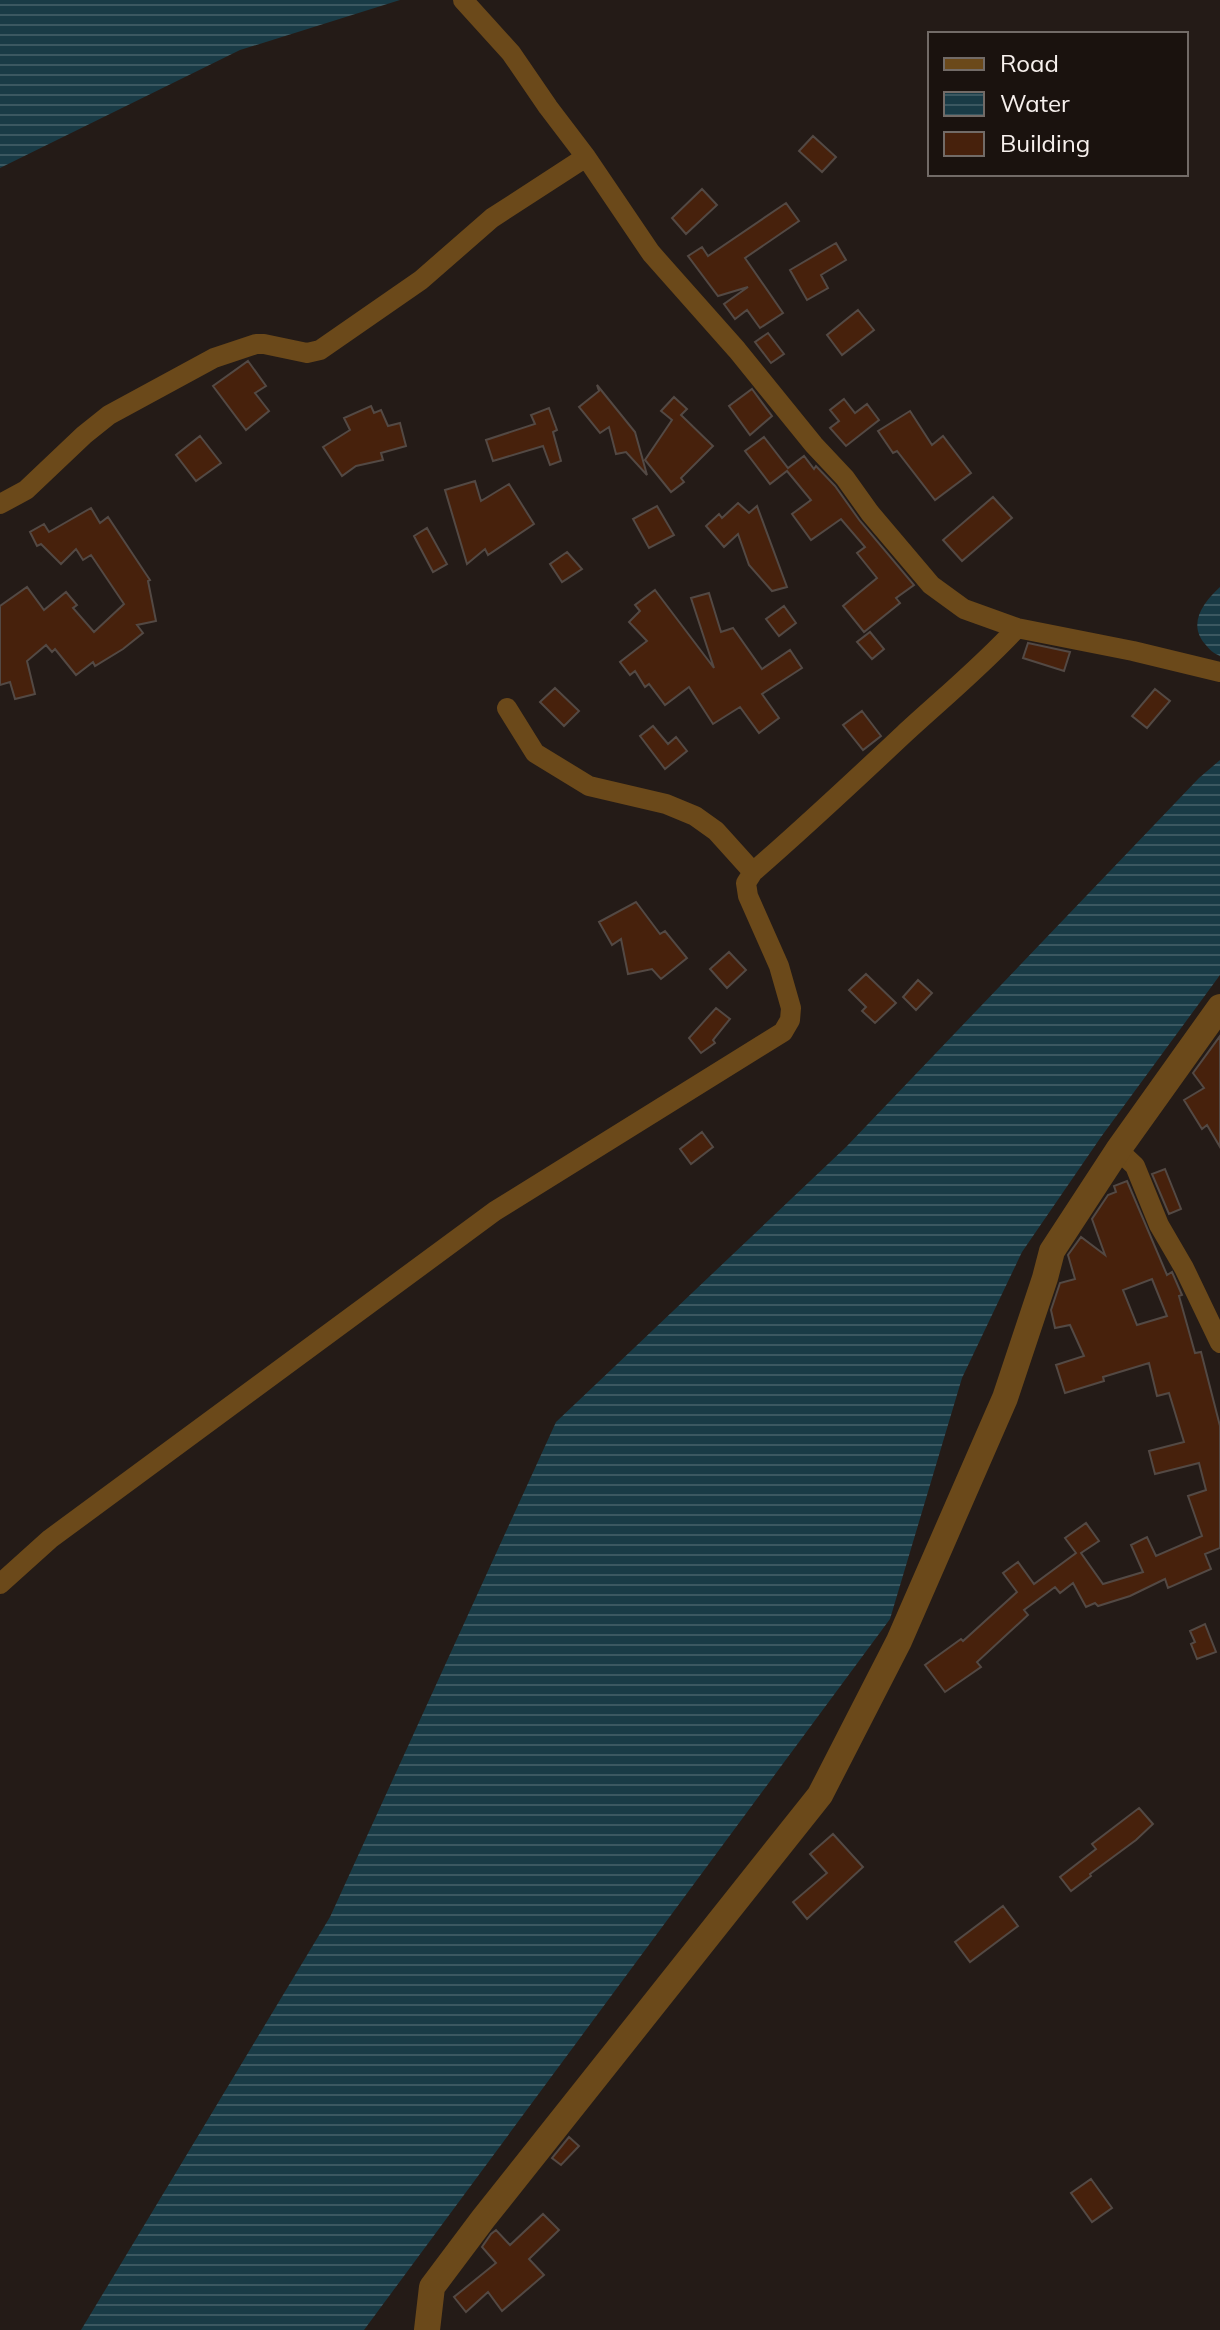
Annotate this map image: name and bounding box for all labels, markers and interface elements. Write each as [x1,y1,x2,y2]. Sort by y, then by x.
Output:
legend [928,32,1188,176]
text: Road [1000,48,1059,78]
text: Water [1000,88,1070,118]
text: Building [1000,128,1090,158]

